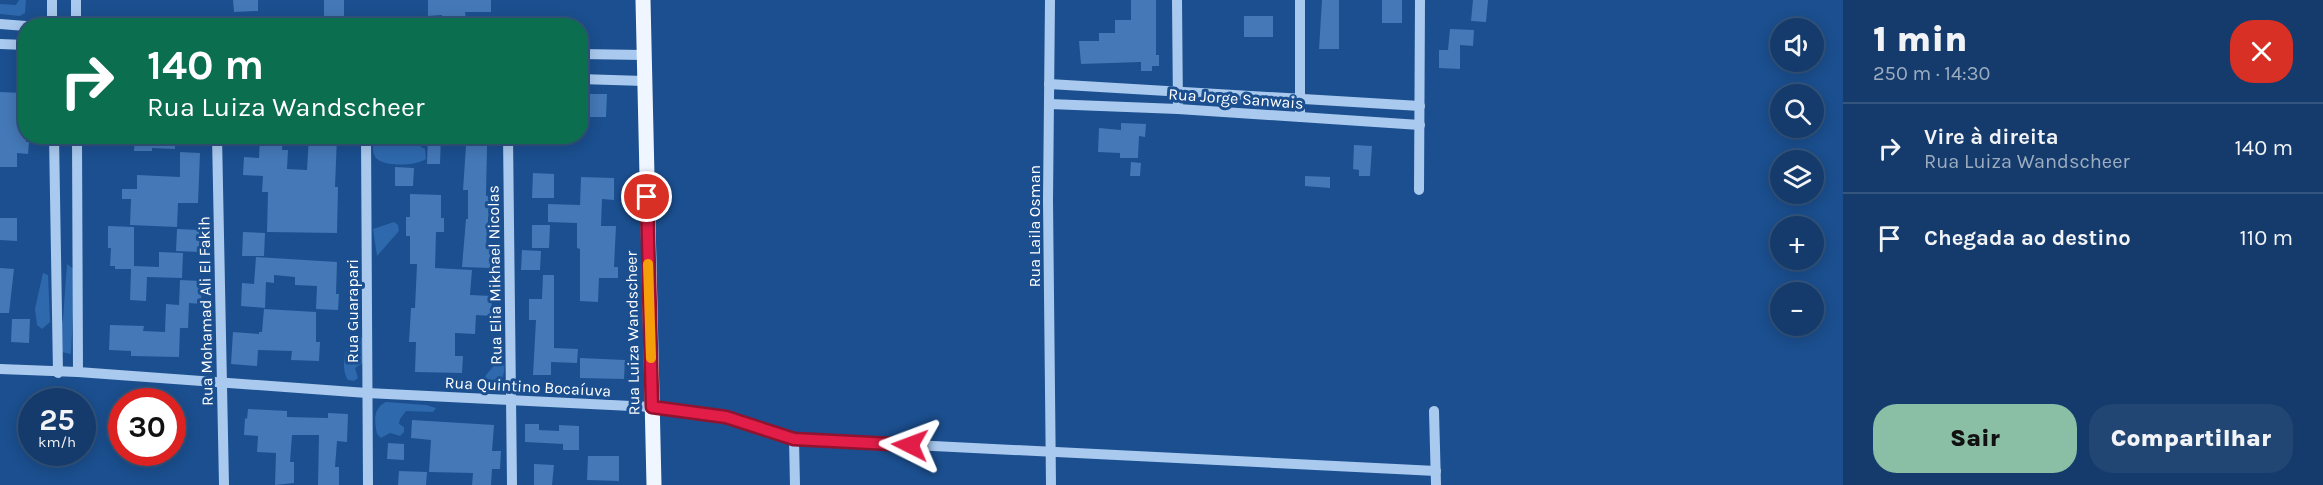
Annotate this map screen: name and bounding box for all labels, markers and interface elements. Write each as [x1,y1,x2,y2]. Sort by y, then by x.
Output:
map controls [1770,18,1824,336]
button: sound [1770,18,1824,72]
text: 1 min [1873,18,1967,60]
button: close [2230,20,2293,83]
text: 140 m [147,40,264,90]
icon: right [48,42,126,120]
text: 250 m · 14:30 [1873,62,1990,85]
street label: Rua Jorge Sanwais [1168,84,1304,113]
button: search [1770,84,1824,138]
text: Rua Luiza Wandscheer [147,91,425,123]
text: Vire à direita [1924,124,2059,150]
icon: right [1873,132,1906,165]
text: 140 m [2235,135,2293,161]
button: layers [1770,150,1824,204]
text: Rua Luiza Wandscheer [1924,150,2130,173]
street label: Rua Laila Osman [1025,165,1044,287]
pin [621,171,672,222]
icon: arrive [630,180,663,213]
street label: Rua Elia Mikhael Nicolas [483,185,506,365]
street label: Rua Mohamad Ali El Fakih [194,216,217,406]
button: + [1770,216,1824,270]
icon: arrive [1873,222,1906,255]
text: Chegada ao destino [1924,225,2131,251]
text: 110 m [2240,225,2293,251]
street label: Rua Luiza Wandscheer [622,250,643,415]
street label: Rua Guarapari [343,259,362,363]
button: − [1770,282,1824,336]
street label: Rua Quintino Bocaíuva [444,373,612,400]
speed limit sign: 30 [108,388,186,466]
text: 25 [39,402,75,438]
button: Sair [1873,404,2077,473]
button: Compartilhar [2089,404,2293,473]
position arrow [878,413,942,477]
text: km/h [38,433,76,451]

